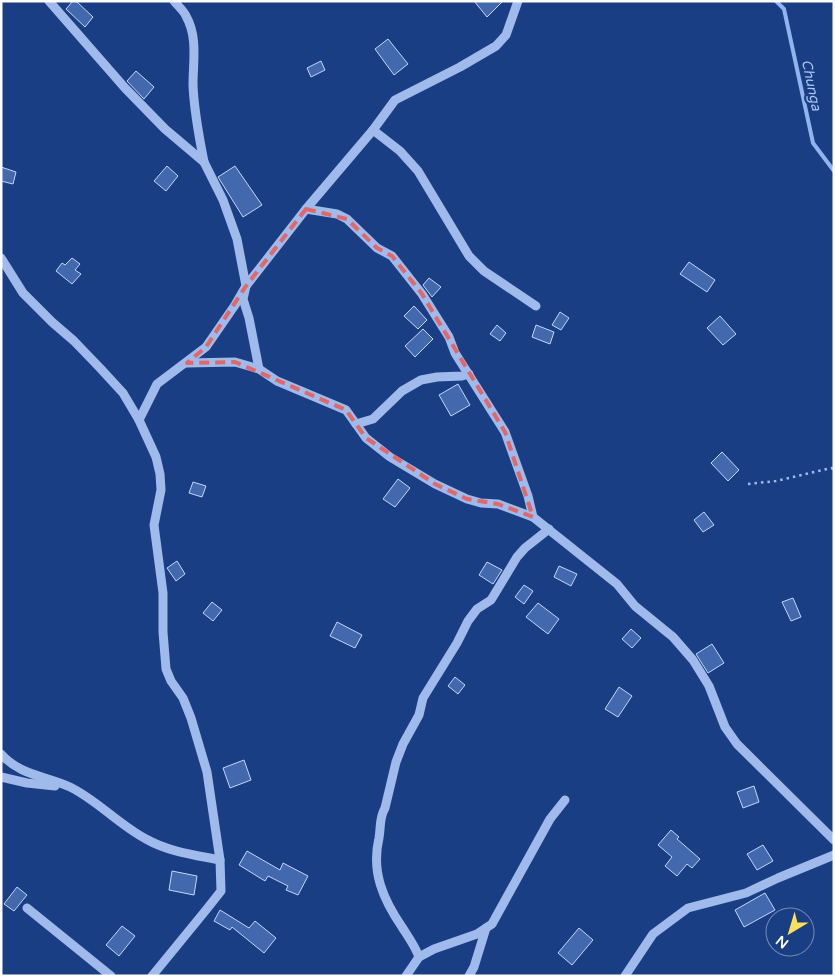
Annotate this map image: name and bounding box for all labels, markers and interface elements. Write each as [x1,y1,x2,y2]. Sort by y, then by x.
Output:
water label: Chunga [798,58,825,113]
north arrow [765,907,815,957]
text: N [773,932,792,952]

